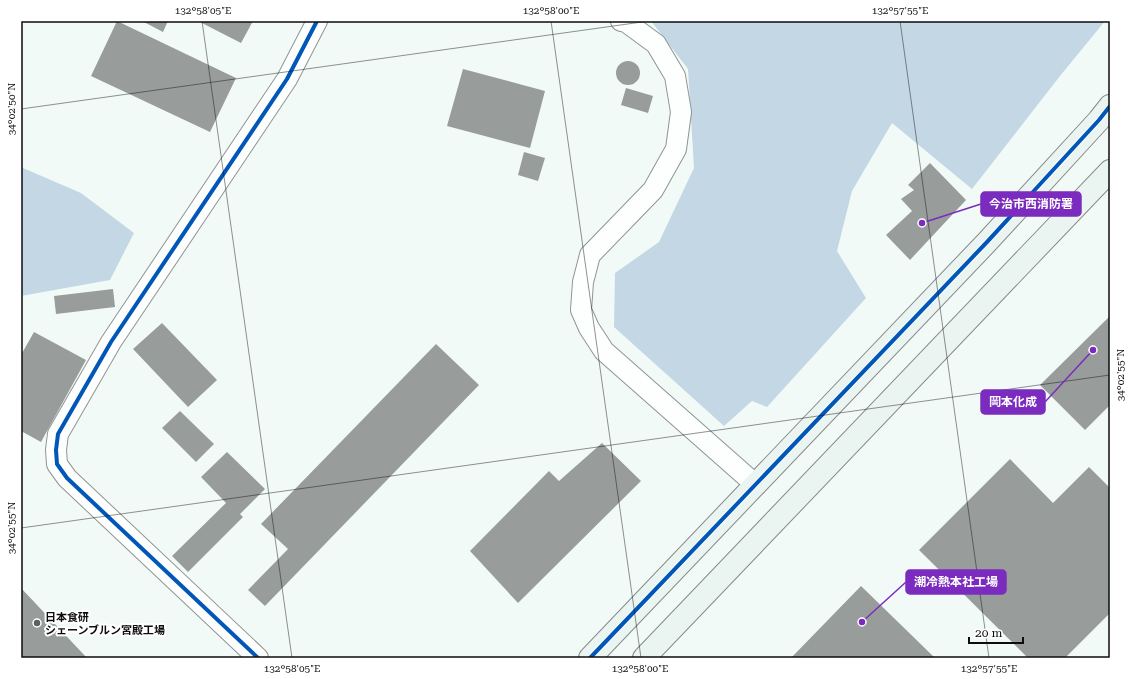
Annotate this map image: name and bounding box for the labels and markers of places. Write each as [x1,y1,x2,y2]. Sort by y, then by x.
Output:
callout: 今治市西消防署 [981,192,1081,216]
callout: 岡本化成 [981,390,1045,414]
callout: 潮冷熱本社工場 [906,570,1006,594]
place label: 日本食研 シェーンブルン宮殿工場 [45,611,165,637]
marker: 日本食研 シェーンブルン宮殿工場 [32,618,42,628]

